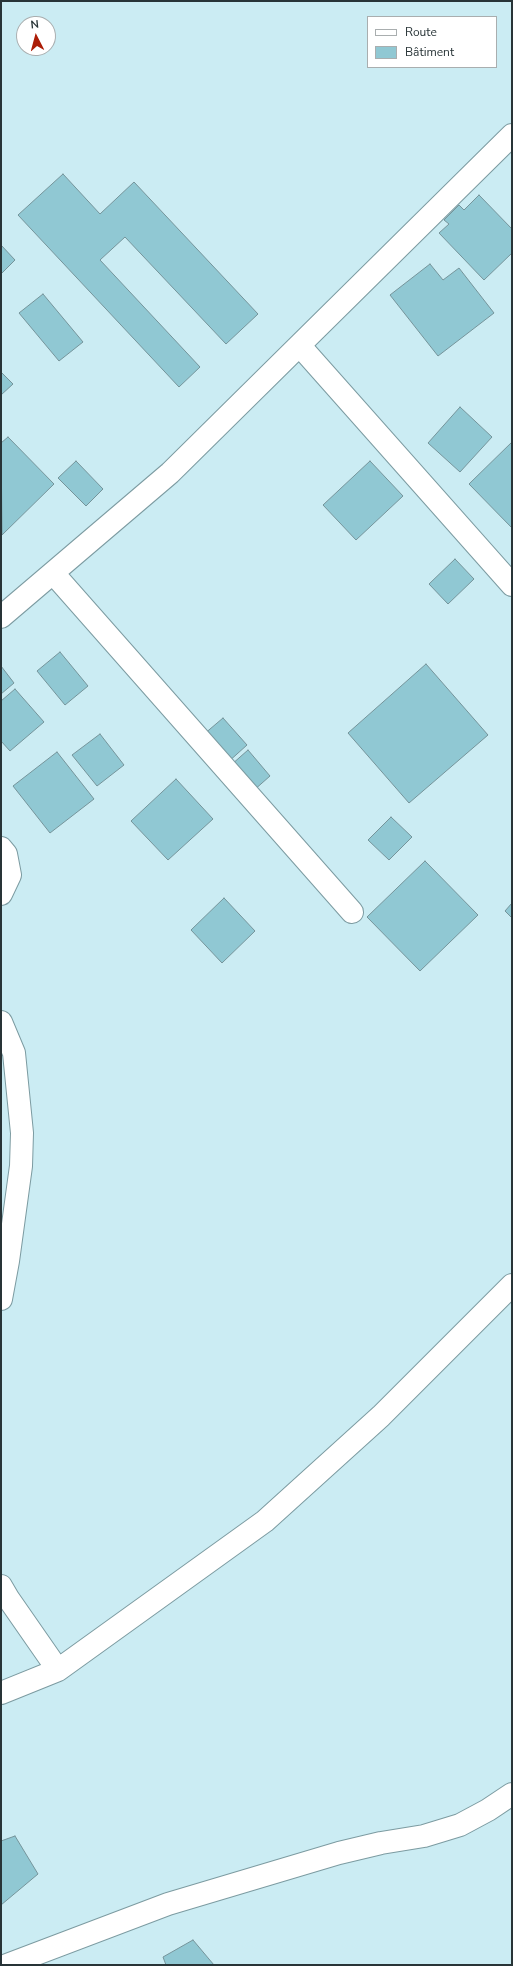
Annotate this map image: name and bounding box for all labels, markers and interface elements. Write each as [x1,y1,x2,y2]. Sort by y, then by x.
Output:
north arrow [16,16,56,56]
legend [367,16,497,68]
text: N [30,17,40,32]
text: Route [405,24,437,40]
text: Bâtiment [405,44,454,60]

